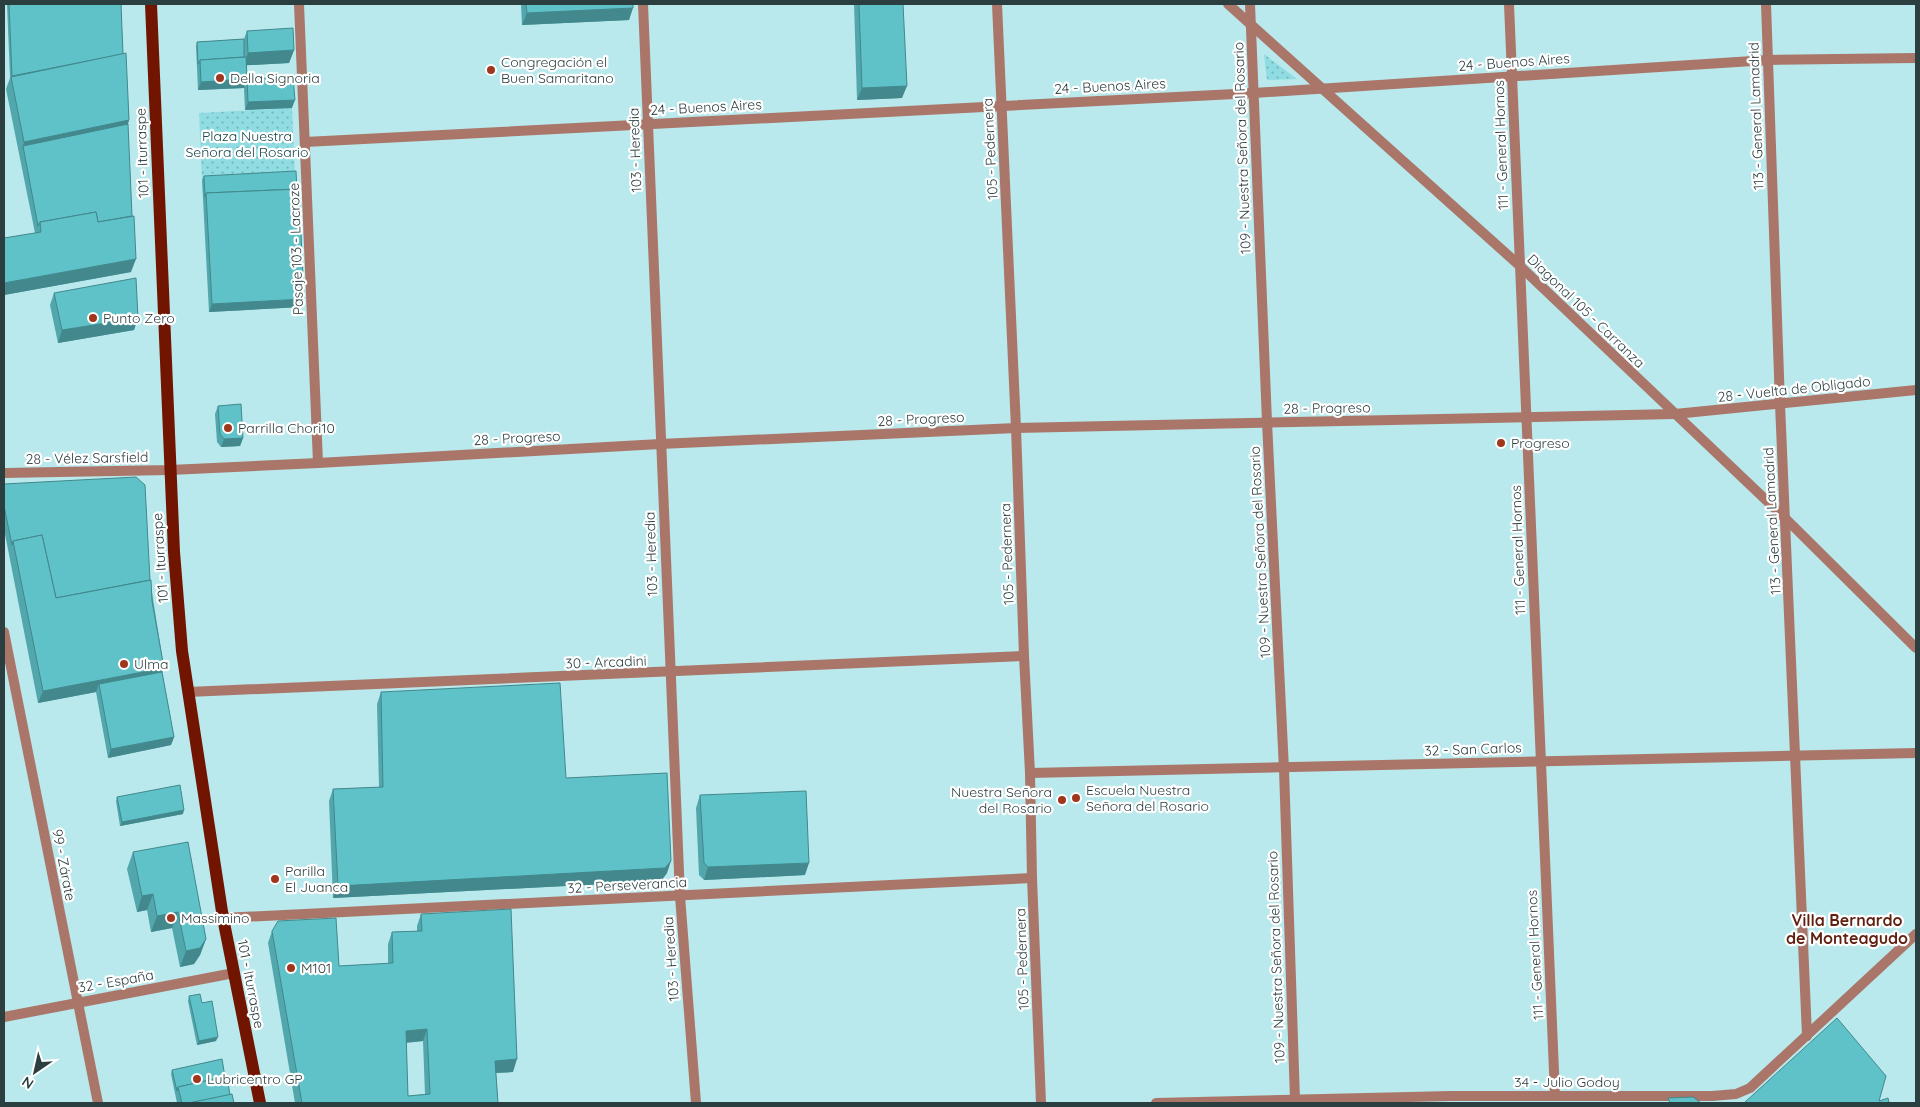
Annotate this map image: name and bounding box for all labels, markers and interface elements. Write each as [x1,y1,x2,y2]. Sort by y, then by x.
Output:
street label: 109 - Nuestra Señora del Rosario [1229,42,1255,254]
street label: 113 - General Lamadrid [1744,42,1768,190]
street label: 24 - Buenos Aires [1458,49,1570,75]
place label: Congregación el Buen Samaritano [501,53,614,87]
marker: Congregación el Buen Samaritano [485,64,497,76]
place label: Della Signoria [230,69,320,87]
marker: Della Signoria [214,72,226,84]
street label: 24 - Buenos Aires [1054,74,1166,98]
street label: 111 - General Hornos [1490,80,1512,210]
street label: 24 - Buenos Aires [650,95,762,119]
street label: 105 - Pedernera [978,98,1002,200]
street label: 103 - Heredia [625,107,645,193]
street label: 101 - Iturraspe [131,108,153,198]
park label: Plaza Nuestra Señora del Rosario [185,127,309,161]
street label: Pasaje 103 - Lacroze [285,182,307,316]
street label: Diagonal 105 - Carranza [1524,250,1648,372]
place label: Punto Zero [103,309,175,327]
marker: Punto Zero [87,312,99,324]
street label: 28 - Vuelta de Obligado [1717,372,1871,406]
street label: 28 - Progreso [1283,398,1371,418]
street label: 28 - Progreso [877,408,965,430]
place label: Parrilla Chori10 [238,419,335,437]
marker: Parrilla Chori10 [222,422,234,434]
street label: 28 - Progreso [473,427,561,449]
place label: Progreso [1511,434,1570,452]
marker: Progreso [1495,437,1507,449]
street label: 109 - Nuestra Señora del Rosario [1245,445,1275,659]
street label: 113 - General Lamadrid [1759,447,1785,595]
street label: 28 - Vélez Sarsfield [26,448,148,468]
street label: 111 - General Hornos [1507,485,1529,615]
street label: 105 - Pedernera [996,503,1018,605]
street label: 103 - Heredia [641,511,661,597]
street label: 101 - Iturraspe [148,512,172,604]
street label: 30 - Arcadini [565,652,647,672]
place label: Ulma [134,655,168,673]
marker: Ulma [118,658,130,670]
street label: 32 - San Carlos [1424,738,1522,760]
place label: Escuela Nuestra Señora del Rosario [1086,781,1209,815]
place label: Nuestra Señora del Rosario [951,783,1052,817]
marker: Escuela Nuestra Señora del Rosario [1070,792,1082,804]
marker: Nuestra Señora del Rosario [1056,794,1068,806]
street label: 99 - Zárate [48,828,80,902]
street label: 109 - Nuestra Señora del Rosario [1263,851,1289,1063]
place label: Parilla El Juanca [285,862,348,896]
marker: Parilla El Juanca [269,873,281,885]
street label: 32 - Perseverancia [567,873,687,897]
street label: 111 - General Hornos [1523,890,1547,1020]
street label: 105 - Pedernera [1011,908,1033,1010]
place label: Massimino [181,909,250,927]
district label: Villa Bernardo de Monteagudo [1786,910,1908,948]
marker: Massimino [165,912,177,924]
street label: 103 - Heredia [659,916,683,1002]
street label: 101 - Iturraspe [234,938,268,1030]
place label: M101 [301,959,331,977]
marker: M101 [285,962,297,974]
street label: 32 - España [77,966,155,996]
north arrow [10,1047,60,1097]
place label: Lubricentro GP [207,1070,303,1088]
text: N [18,1072,37,1093]
marker: Lubricentro GP [191,1073,203,1085]
street label: 34 - Julio Godoy [1514,1073,1620,1091]

